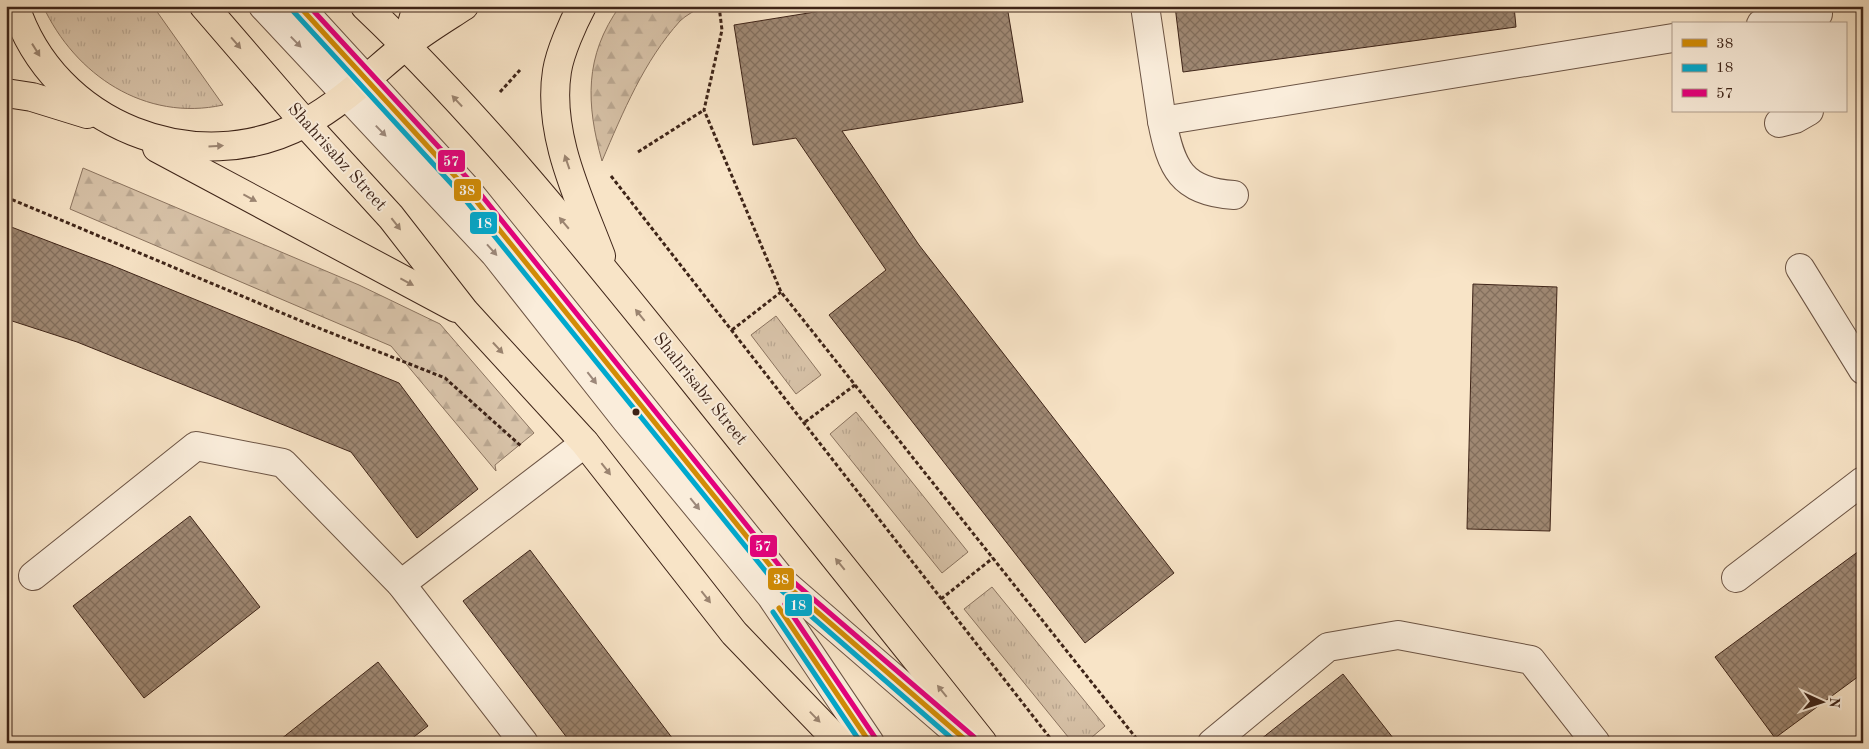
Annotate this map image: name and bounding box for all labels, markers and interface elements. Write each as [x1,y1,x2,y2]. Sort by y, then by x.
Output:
legend [1672,22,1846,112]
one-way arrow [290,36,302,48]
one-way arrow [230,37,242,49]
text: 38 [1716,37,1733,52]
one-way arrow [31,43,41,56]
text: 18 [1716,61,1733,76]
text: 57 [1716,87,1733,102]
one-way arrow [451,95,463,107]
street label: Shahrisabz Street [284,100,390,214]
one-way arrow [375,125,387,137]
one-way arrow [209,141,225,149]
line badge: 57 [437,149,466,173]
one-way arrow [563,154,571,169]
text: 57 [443,155,459,169]
line badge: 38 [453,178,482,202]
text: 38 [459,184,475,198]
one-way arrow [243,193,256,202]
line badge: 18 [469,211,498,235]
one-way arrow [391,217,402,230]
text: 18 [476,217,492,231]
one-way arrow [559,217,570,230]
one-way arrow [486,244,498,256]
one-way arrow [400,278,414,286]
one-way arrow [635,308,646,321]
street label: Shahrisabz Street [649,330,751,448]
one-way arrow [492,341,504,353]
one-way arrow [587,371,598,384]
unlabelled marker [631,407,641,417]
one-way arrow [600,462,611,475]
one-way arrow [689,497,700,510]
line badge: 57 [749,534,778,558]
text: 57 [755,540,771,554]
one-way arrow [835,558,846,571]
line badge: 38 [767,567,795,591]
text: 38 [773,573,789,587]
one-way arrow [701,590,711,604]
line badge: 18 [784,593,813,617]
text: 18 [790,599,806,613]
north arrow [1796,676,1846,726]
one-way arrow [936,685,947,698]
text: N [1827,697,1841,709]
one-way arrow [809,711,821,723]

